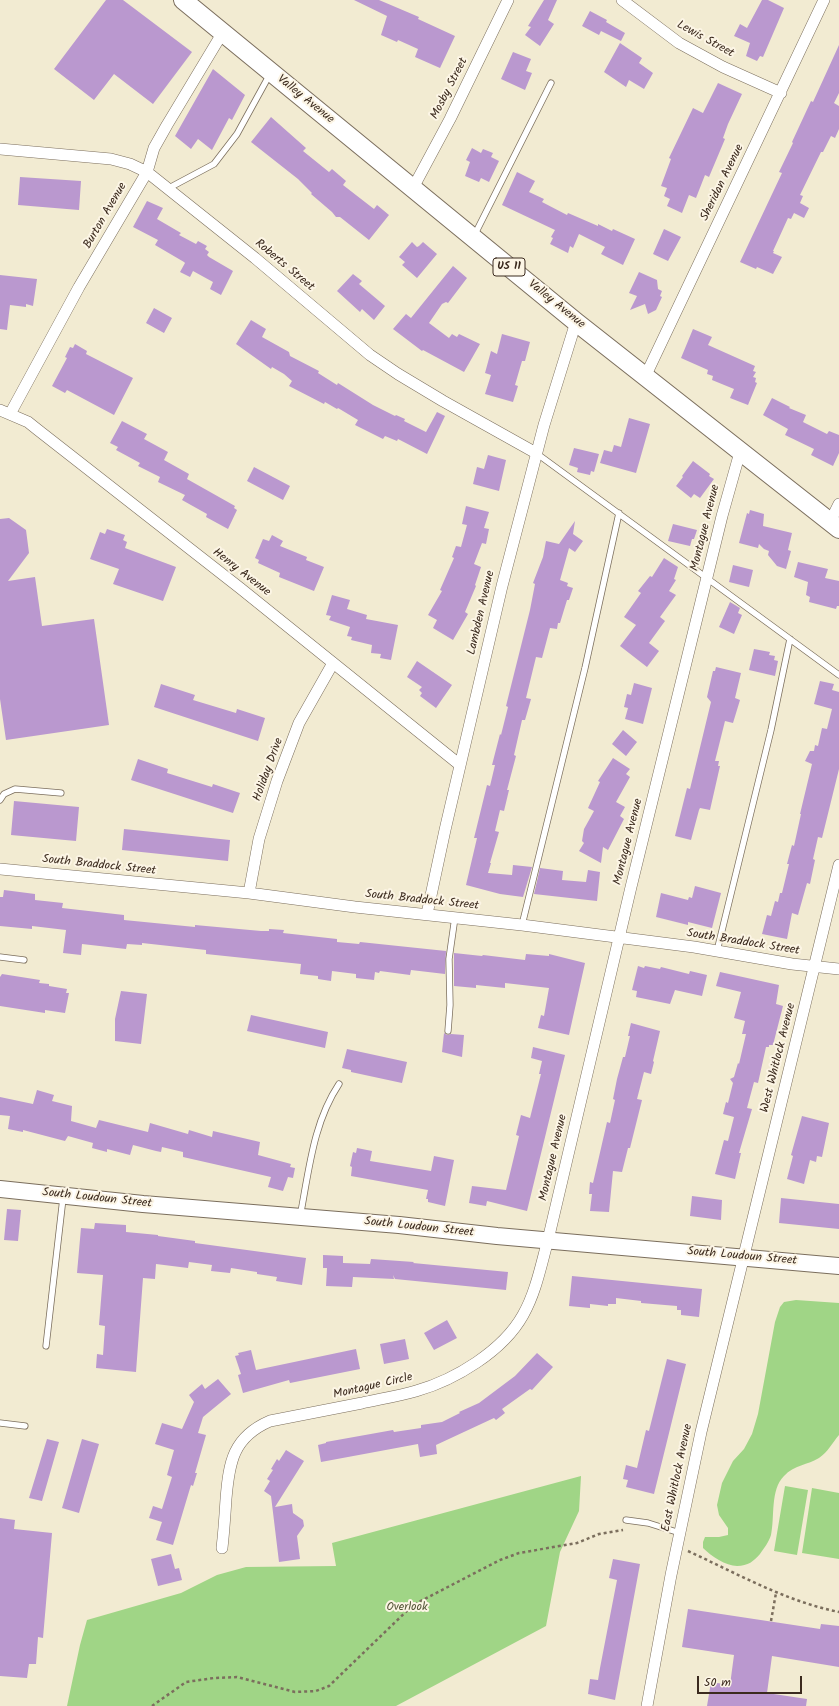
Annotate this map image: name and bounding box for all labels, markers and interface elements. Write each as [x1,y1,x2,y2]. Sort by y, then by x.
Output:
street label: Lewis Street [674,18,736,62]
street label: Mosby Street [428,56,472,122]
street label: Valley Avenue [274,73,336,127]
street label: Sheridan Avenue [698,142,748,224]
street label: Burton Avenue [81,180,131,252]
street label: Roberts Street [251,237,317,295]
road number: US 11 [493,258,525,276]
street label: Valley Avenue [525,278,587,332]
street label: Montague Avenue [688,483,724,573]
street label: Henry Avenue [209,546,273,600]
street label: Lambden Avenue [465,570,499,656]
street label: Holiday Drive [251,736,287,804]
street label: Montague Avenue [611,797,647,887]
street label: South Braddock Street [41,853,157,879]
street label: South Braddock Street [364,888,480,914]
street label: South Braddock Street [685,927,801,959]
street label: West Whitlock Avenue [758,1002,800,1114]
street label: Montague Avenue [537,1113,571,1203]
street label: South Loudoun Street [42,1186,152,1212]
street label: South Loudoun Street [364,1215,474,1241]
street label: South Loudoun Street [687,1245,797,1269]
street label: Montague Circle [332,1371,414,1403]
street label: East Whitlock Avenue [660,1423,696,1533]
park label: Overlook [386,1601,428,1615]
scale bar [699,1668,804,1694]
text: 50 m [704,1673,731,1692]

